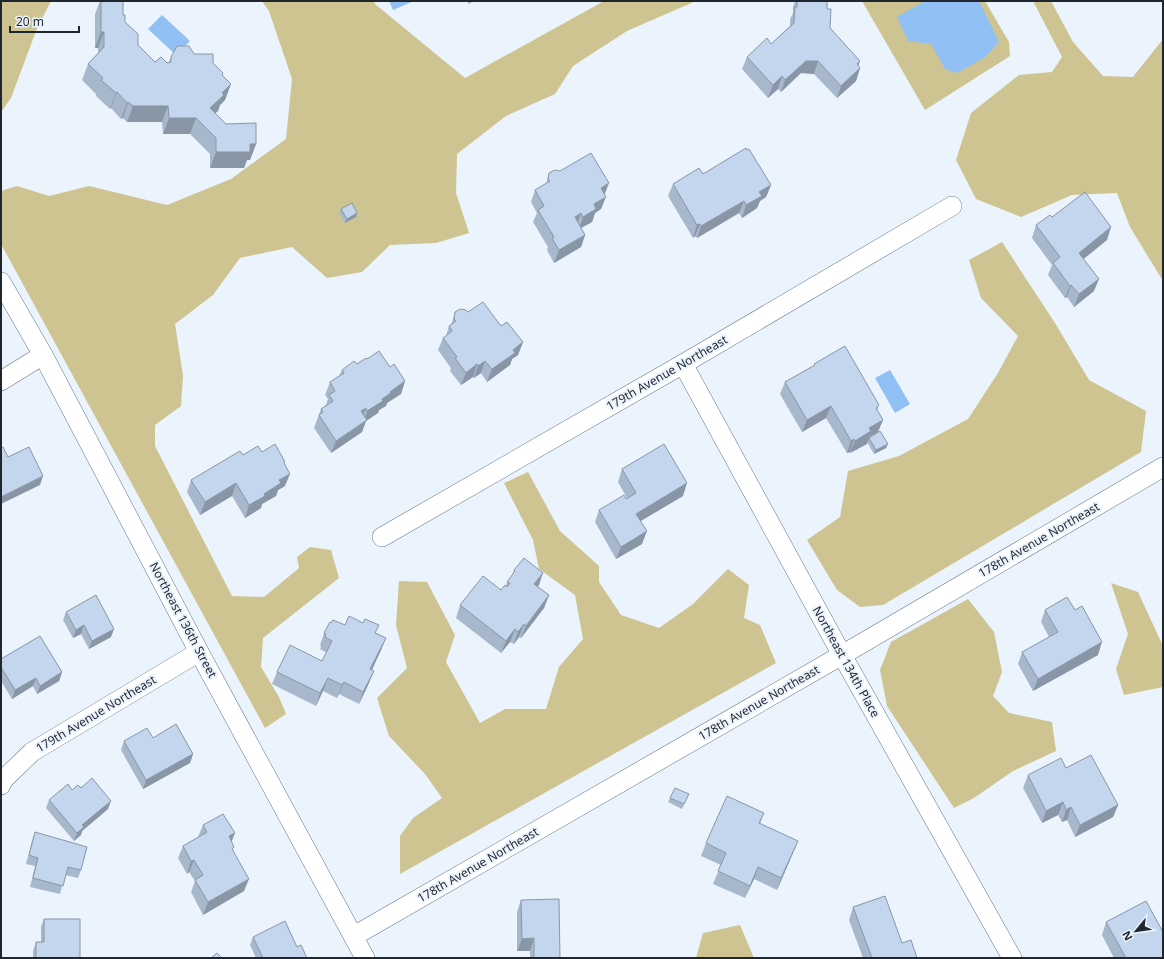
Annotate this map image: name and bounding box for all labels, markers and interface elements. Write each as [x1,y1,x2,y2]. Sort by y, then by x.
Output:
scale bar [10,8,79,34]
text: 20 m [16,13,44,30]
street label: 179th Avenue Northeast [603,331,731,414]
street label: 178th Avenue Northeast [975,498,1103,581]
street label: Northeast 136th Street [146,559,221,681]
street label: Northeast 134th Place [809,603,884,721]
street label: 178th Avenue Northeast [695,661,823,744]
street label: 179th Avenue Northeast [32,671,160,756]
street label: 178th Avenue Northeast [414,823,542,906]
north arrow [1116,911,1156,951]
text: N [1118,929,1136,944]

